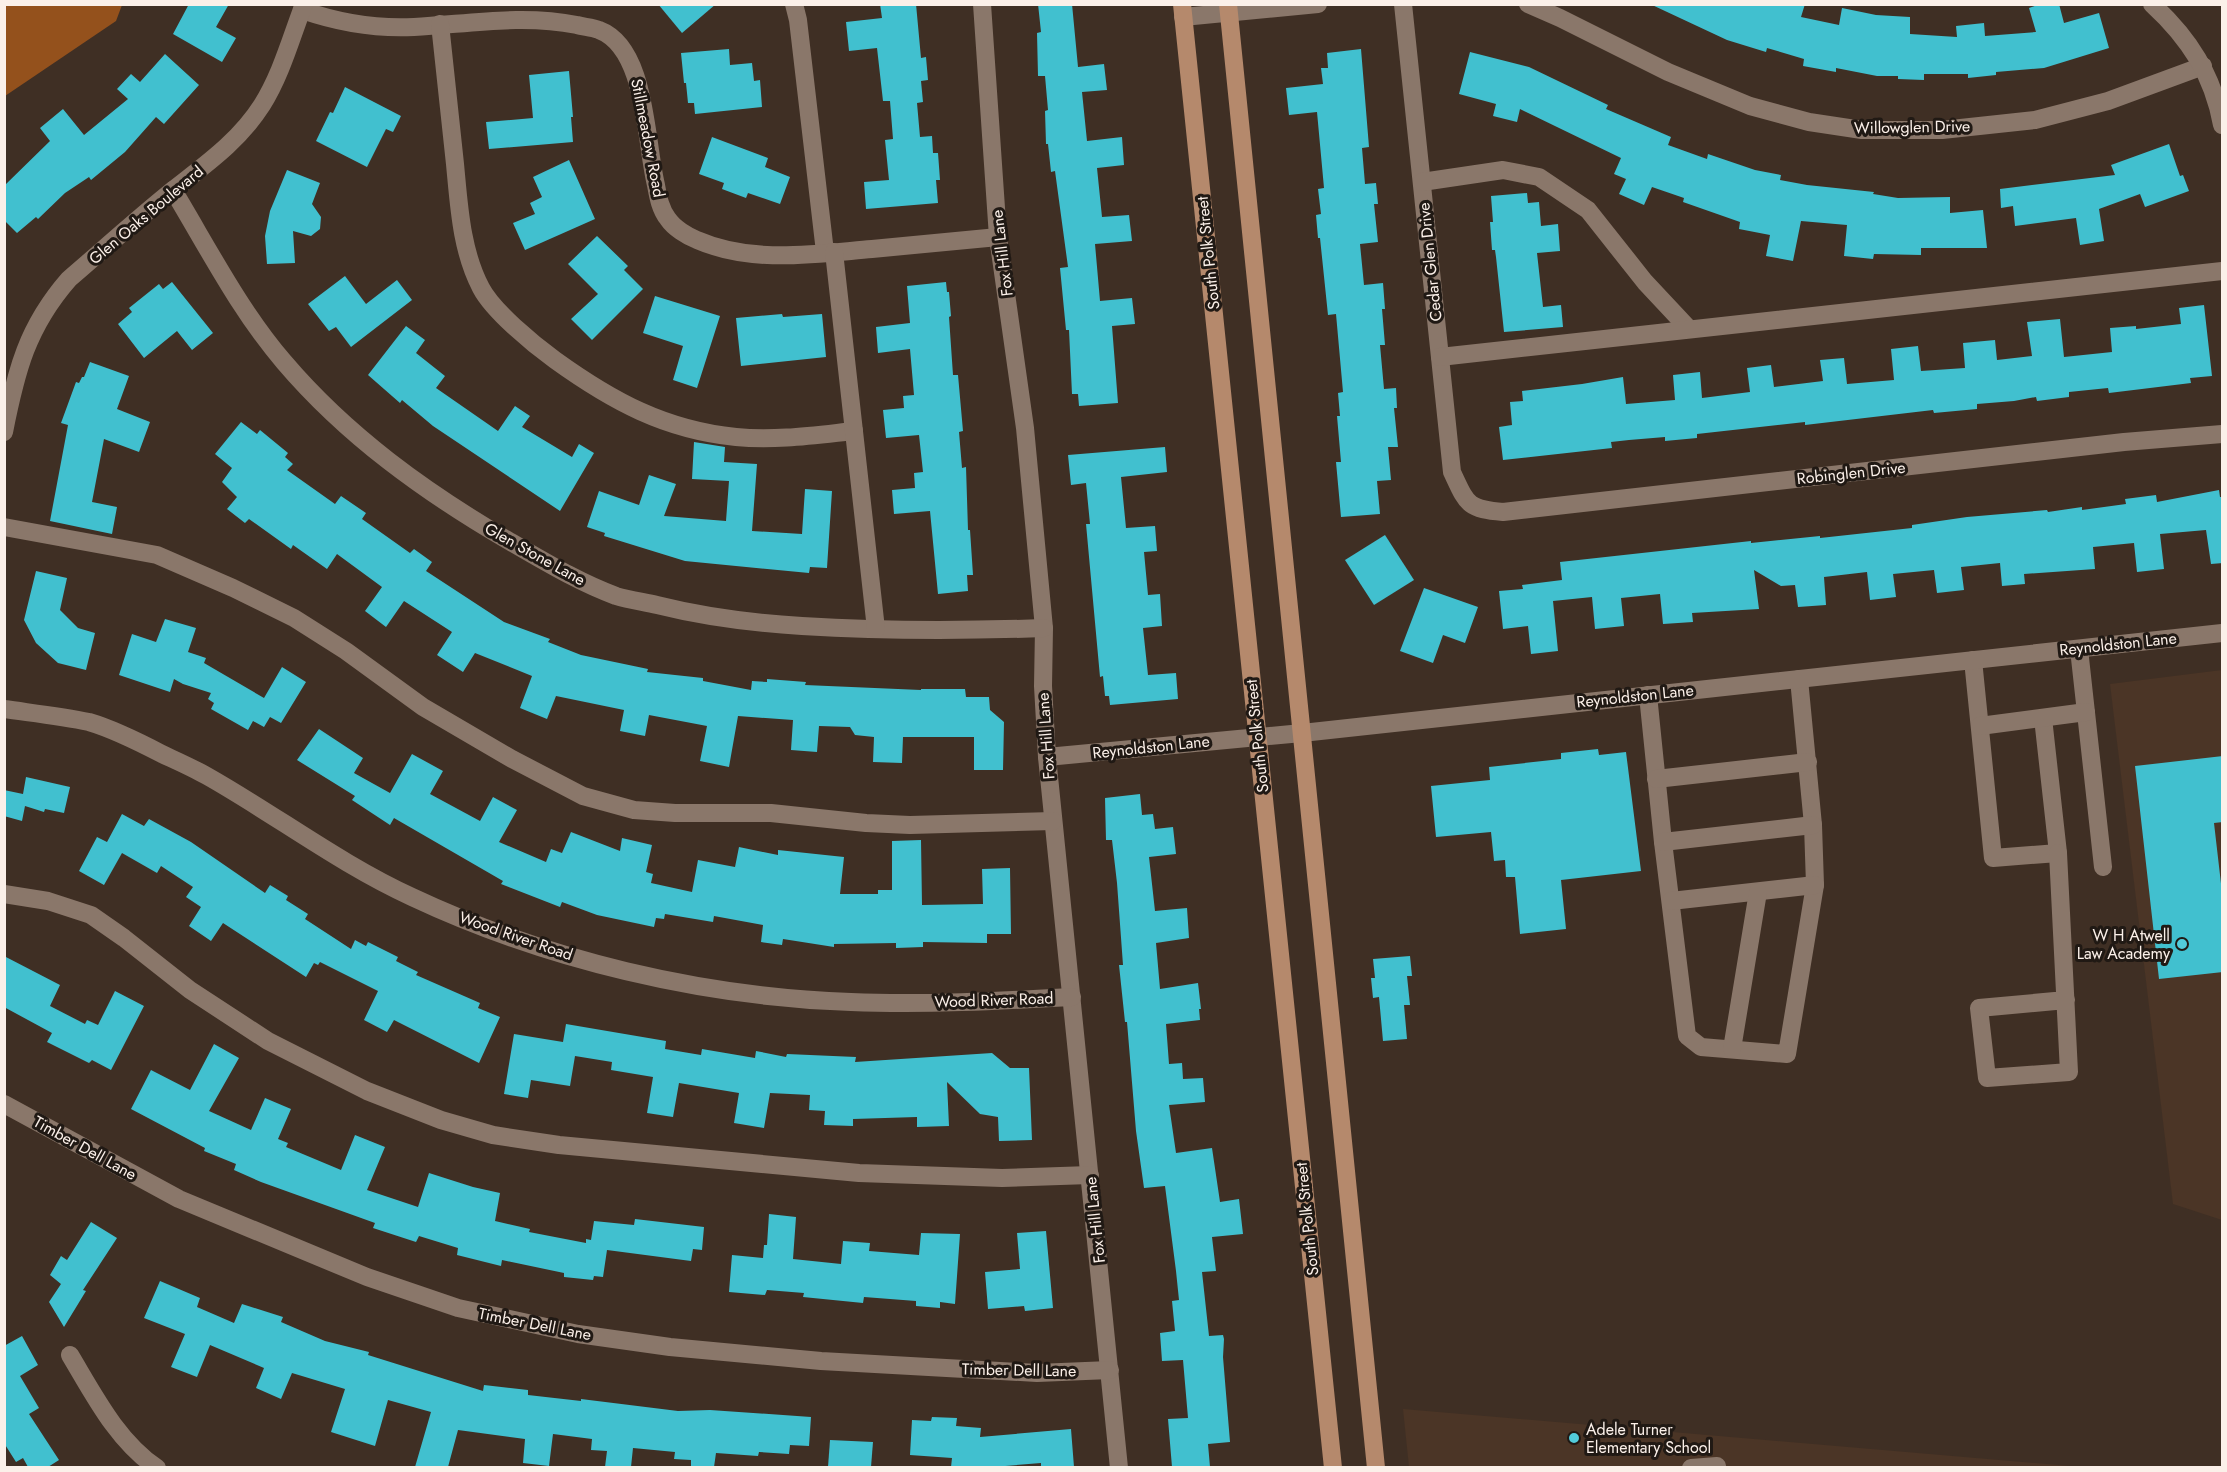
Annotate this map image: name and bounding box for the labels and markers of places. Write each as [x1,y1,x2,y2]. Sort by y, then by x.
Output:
place label: W H Atwell Law Academy [2077,924,2171,965]
marker: W H Atwell Law Academy [2175,937,2189,951]
place label: Adele Turner Elementary School [1586,1418,1711,1459]
marker: Adele Turner Elementary School [1567,1431,1581,1445]

